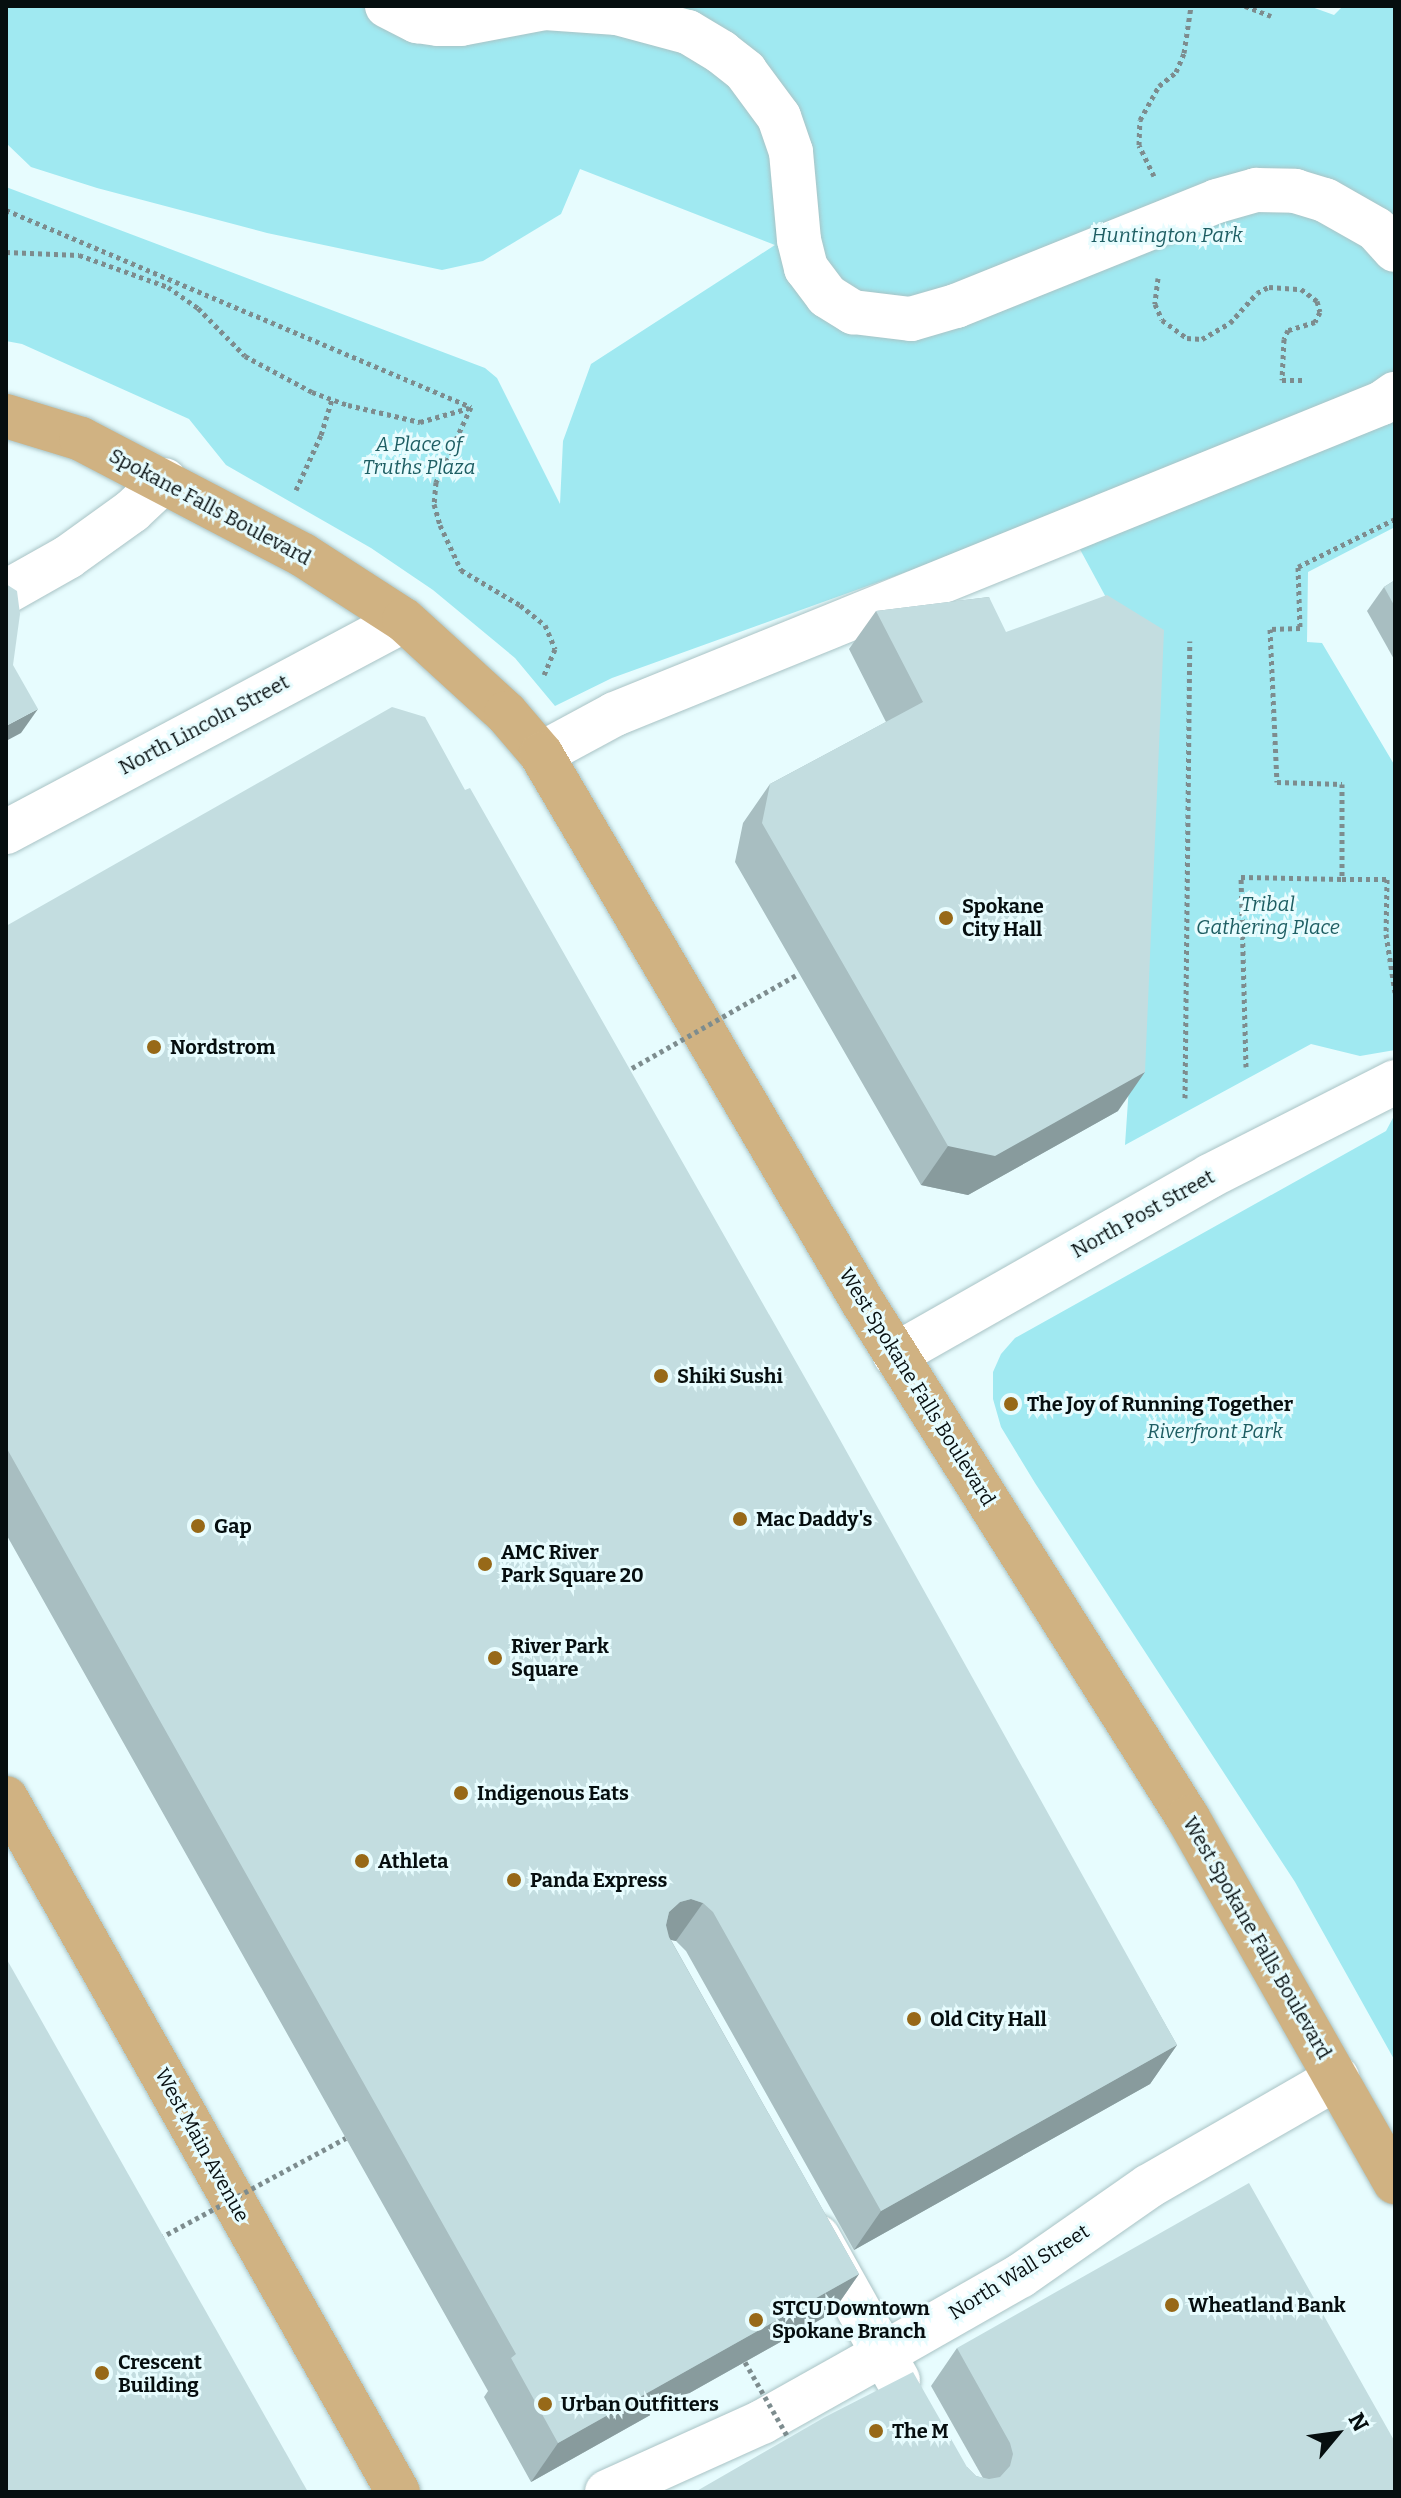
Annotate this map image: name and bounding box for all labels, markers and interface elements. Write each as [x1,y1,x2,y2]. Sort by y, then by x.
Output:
park label: Huntington Park [1091,223,1243,247]
park label: A Place of Truths Plaza [363,432,475,479]
street label: Spokane Falls Boulevard [105,444,315,570]
street label: North Lincoln Street [115,670,293,780]
park label: Tribal Gathering Place [1196,892,1340,939]
place label: Spokane City Hall [962,894,1044,941]
marker: Spokane City Hall [937,909,955,927]
place label: Nordstrom [170,1035,275,1059]
marker: Nordstrom [145,1038,163,1056]
street label: North Post Street [1067,1165,1219,1263]
street label: West Spokane Falls Boulevard [834,1264,1000,1510]
place label: Shiki Sushi [677,1364,783,1388]
marker: Shiki Sushi [652,1367,670,1385]
place label: The Joy of Running Together [1027,1392,1293,1416]
marker: The Joy of Running Together [1002,1395,1020,1413]
park label: Riverfront Park [1147,1419,1283,1443]
place label: Mac Daddy's [756,1507,872,1531]
marker: Mac Daddy's [731,1510,749,1528]
place label: Gap [214,1514,252,1538]
marker: Gap [189,1517,207,1535]
place label: AMC River Park Square 20 [501,1540,644,1587]
marker: AMC River Park Square 20 [476,1555,494,1573]
place label: River Park Square [511,1634,609,1681]
marker: River Park Square [486,1649,504,1667]
place label: Indigenous Eats [477,1781,629,1805]
marker: Indigenous Eats [452,1784,470,1802]
street label: West Spokane Falls Boulevard [1178,1813,1336,2063]
place label: Athleta [378,1849,448,1873]
marker: Athleta [353,1852,371,1870]
place label: Panda Express [530,1868,667,1892]
marker: Panda Express [505,1871,523,1889]
place label: Old City Hall [930,2007,1047,2031]
marker: Old City Hall [905,2010,923,2028]
street label: West Main Avenue [150,2064,254,2226]
street label: North Wall Street [944,2219,1094,2325]
place label: Wheatland Bank [1188,2293,1346,2317]
place label: STCU Downtown Spokane Branch [772,2296,930,2343]
marker: Wheatland Bank [1163,2296,1181,2314]
marker: STCU Downtown Spokane Branch [747,2311,765,2329]
place label: Crescent Building [118,2350,202,2397]
marker: Crescent Building [93,2364,111,2382]
place label: Urban Outfitters [561,2392,719,2416]
north arrow [1297,2394,1377,2474]
marker: Urban Outfitters [536,2395,554,2413]
text: N [1342,2408,1374,2436]
place label: The M [892,2419,949,2443]
marker: The M [867,2422,885,2440]

